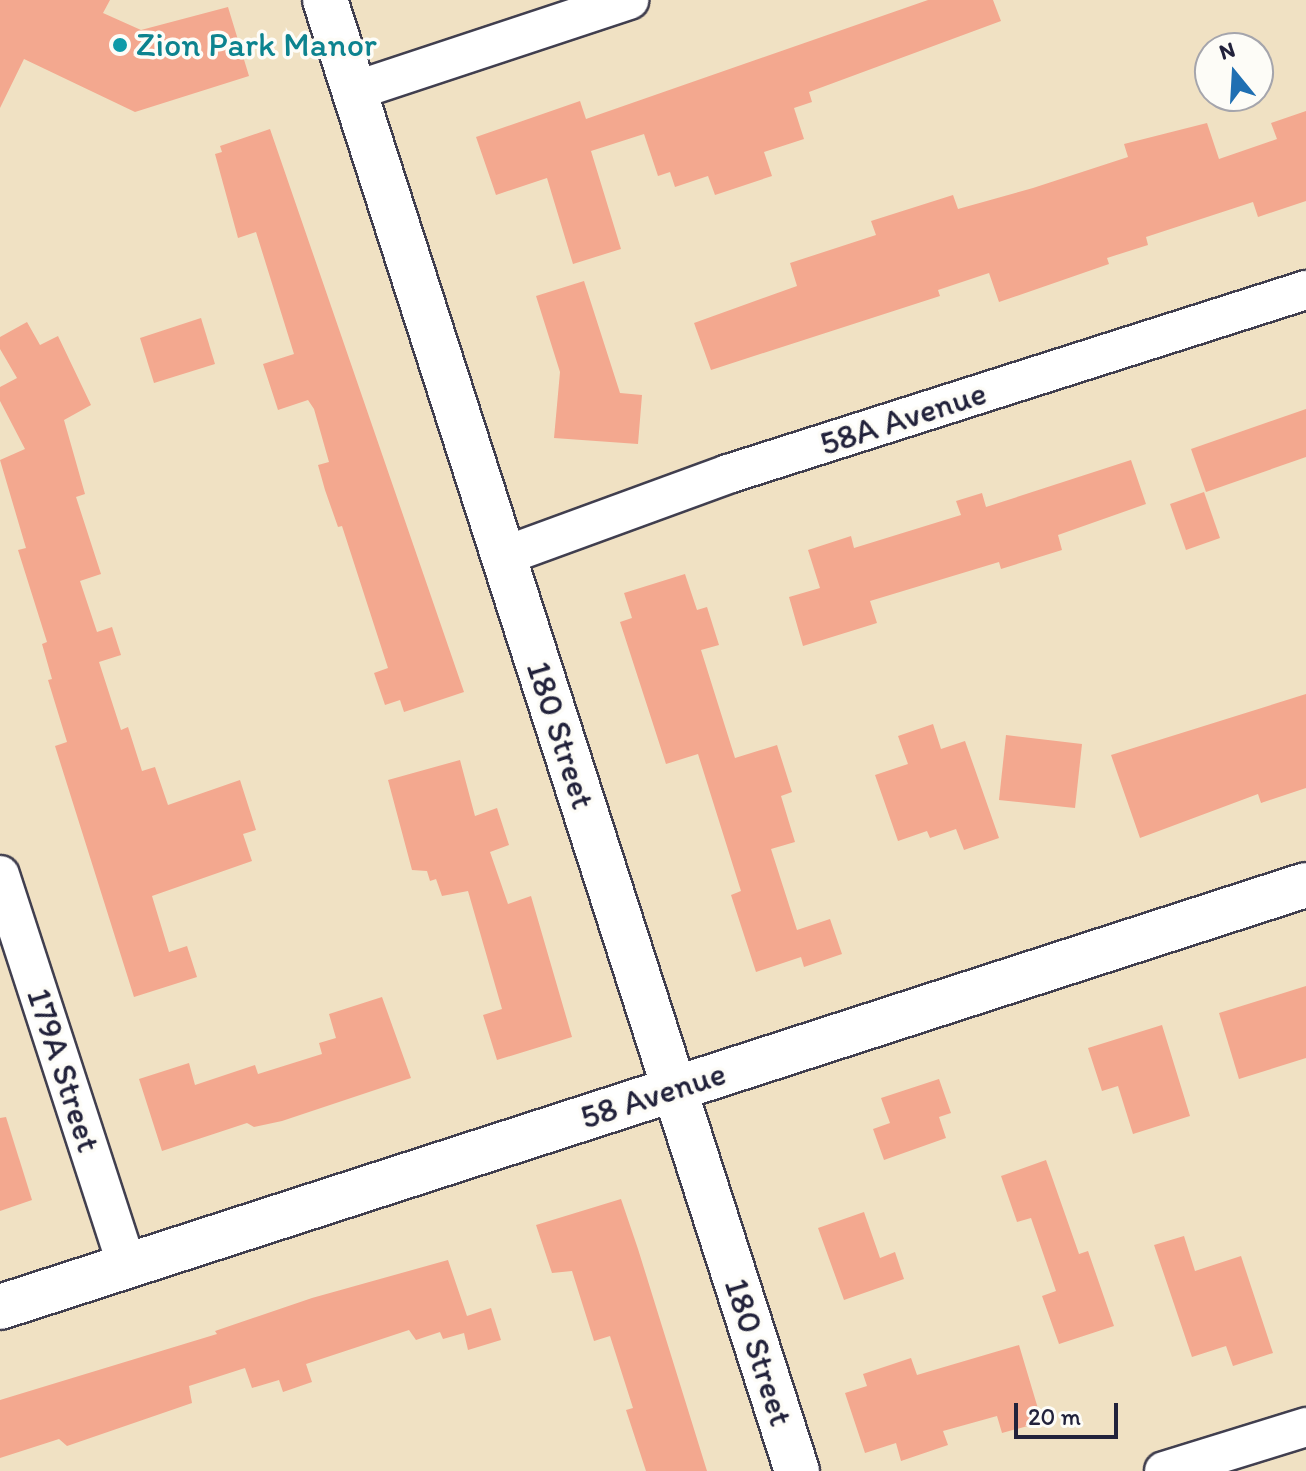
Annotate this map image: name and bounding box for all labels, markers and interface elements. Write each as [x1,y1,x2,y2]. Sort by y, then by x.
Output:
place label: Zion Park Manor [136,25,376,65]
north arrow [1194,32,1274,112]
text: N [1216,35,1238,66]
marker: Zion Park Manor [111,36,129,54]
street label: 58A Avenue [815,372,991,464]
street label: 180 Street [518,656,604,814]
street label: 179A Street [18,983,110,1157]
street label: 58 Avenue [575,1052,731,1138]
street label: 180 Street [716,1273,802,1431]
scale bar [1018,1387,1122,1437]
text: 20 m [1028,1402,1081,1431]

